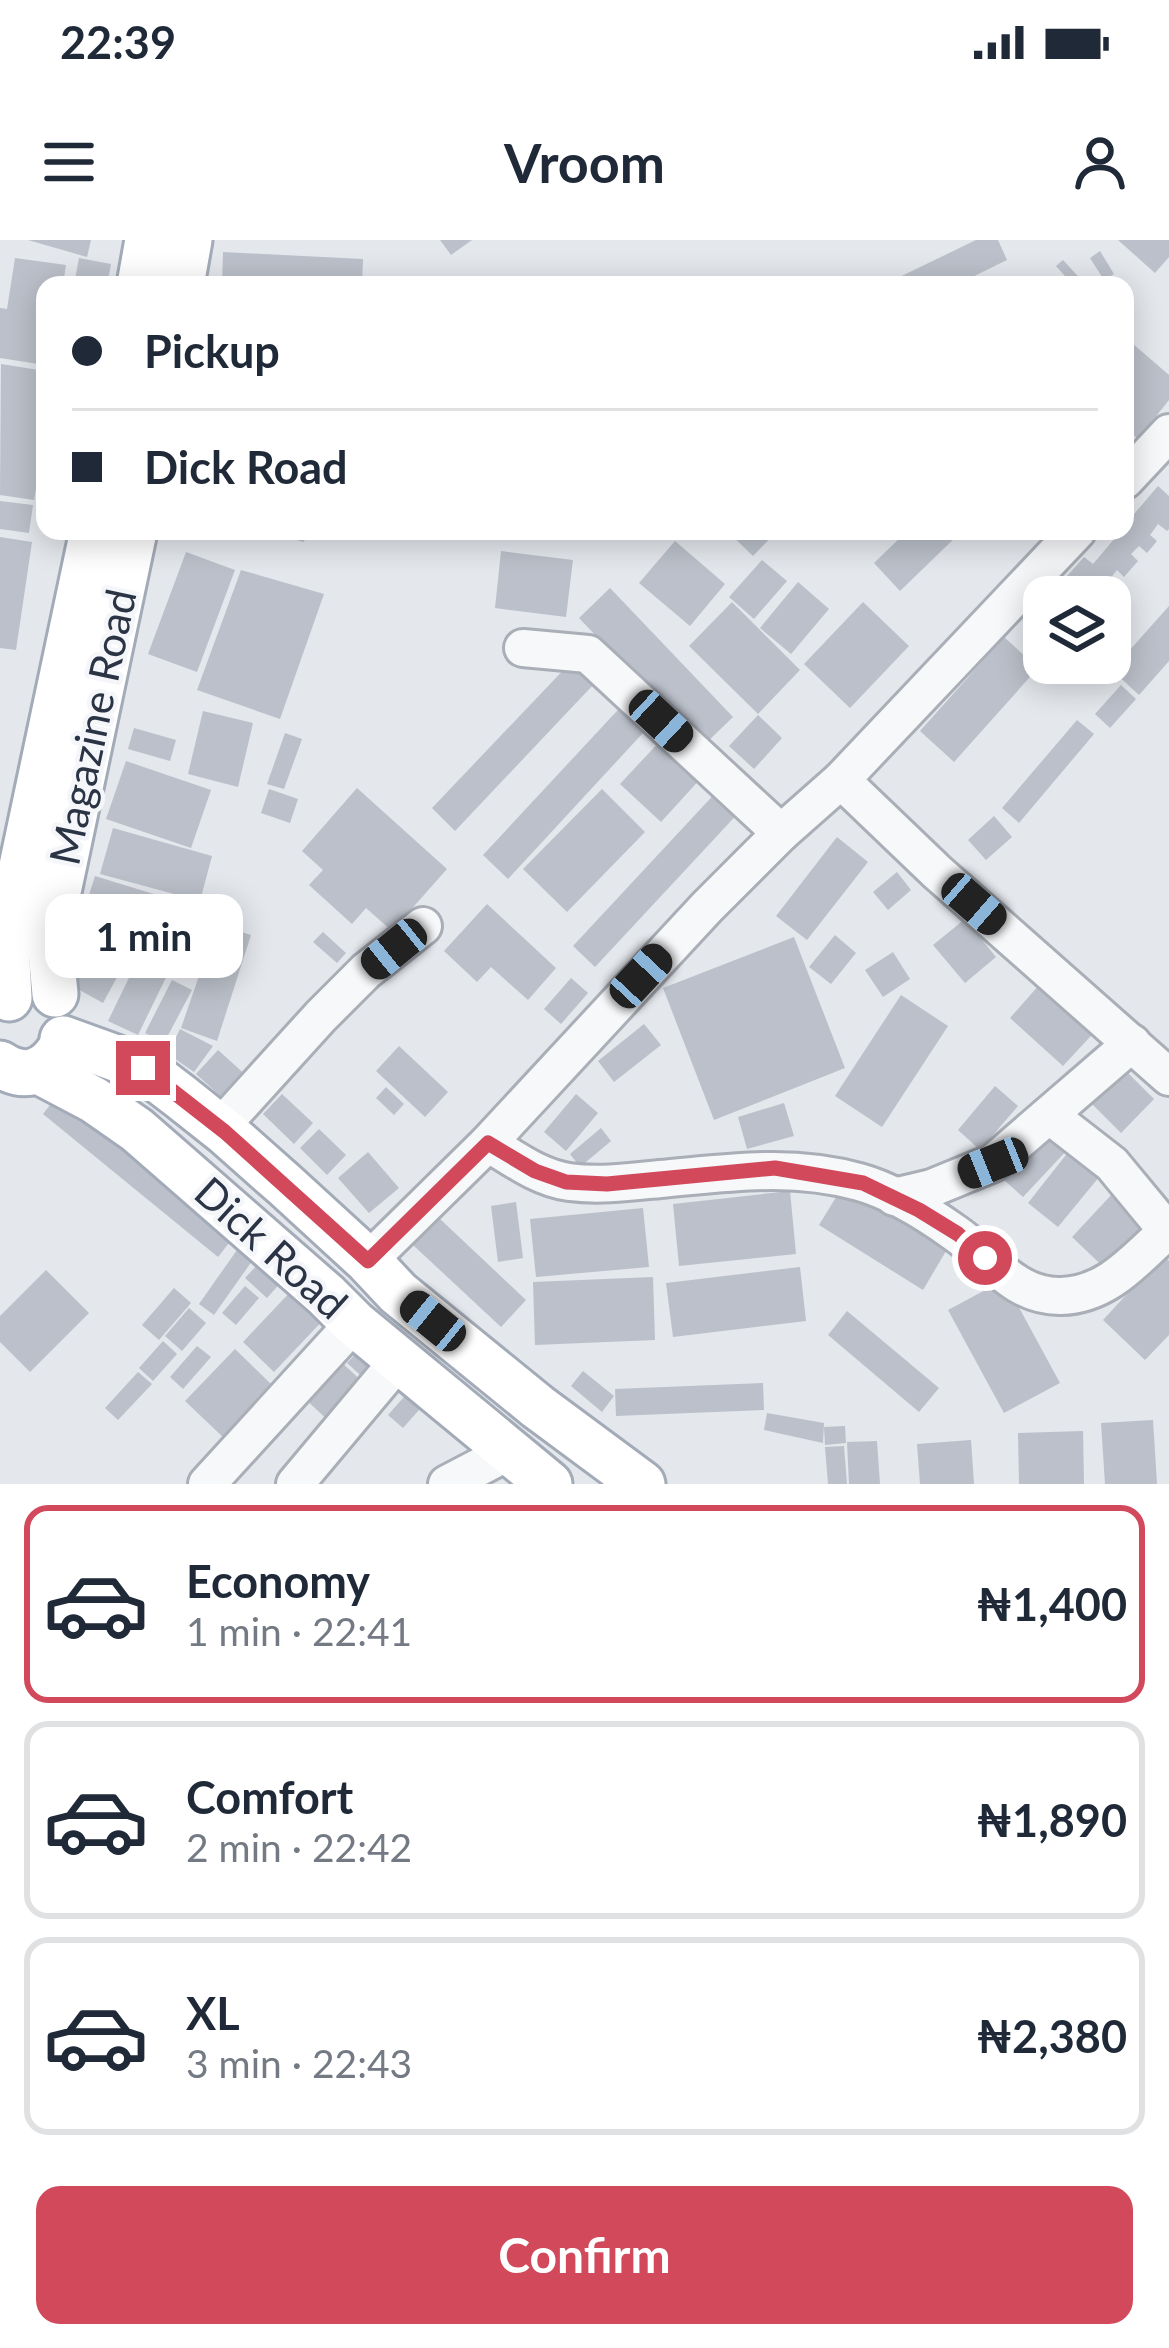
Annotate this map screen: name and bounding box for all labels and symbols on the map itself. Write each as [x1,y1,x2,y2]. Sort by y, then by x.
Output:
street label: Magazine Road [38,584,146,869]
car [622,683,700,759]
car [935,867,1013,941]
callout: 1 min [44,894,242,978]
car [355,912,433,986]
car [603,937,679,1015]
route end [116,1041,170,1095]
car [953,1133,1033,1193]
street label: Dick Road [185,1166,358,1328]
route start [958,1231,1012,1285]
car [394,1284,472,1358]

